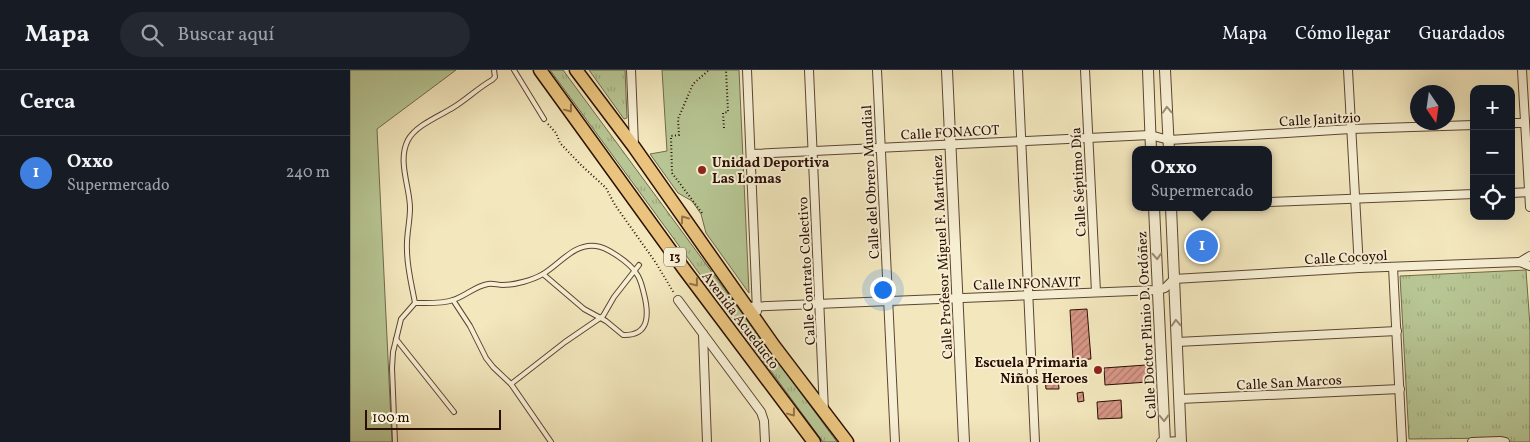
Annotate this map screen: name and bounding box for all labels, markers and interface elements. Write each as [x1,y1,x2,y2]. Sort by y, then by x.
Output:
search box [120,12,470,57]
text: Mapa [25,18,90,52]
icon: search [138,21,166,49]
text: Buscar aquí [178,22,274,48]
text: Mapa [1222,22,1267,47]
text: Cómo llegar [1295,22,1391,47]
text: Guardados [1419,22,1505,47]
north arrow [1410,85,1455,130]
map controls [1470,85,1515,220]
button: + [1470,85,1515,130]
text: Cerca [20,88,75,117]
one-way arrow [563,103,572,113]
street label: Calle del Obrero Mundial [858,104,885,259]
one-way arrow [1161,106,1172,114]
street label: Calle Janitzio [1279,109,1361,132]
street label: Calle FONACOT [900,121,1000,146]
street label: Calle Séptimo Día [1067,127,1092,237]
button: − [1470,130,1515,175]
popup [1132,146,1272,211]
text: Oxxo [67,149,113,175]
place label: Unidad Deportiva Las Lomas [712,154,830,189]
street label: Calle Profesor Miguel F. Martínez [929,154,958,360]
text: Oxxo [1151,155,1197,181]
text: 1 [33,162,39,184]
text: 240 m [286,162,330,184]
marker: Unidad Deportiva Las Lomas [696,164,708,176]
text: Supermercado [67,175,169,197]
button: locate [1470,175,1515,220]
text: Supermercado [1151,181,1253,203]
street label: Calle Contrato Colectivo [794,196,821,346]
one-way arrow [681,215,690,225]
pin: 1 [1186,227,1218,265]
street label: Calle Doctor Plinio D. Ordóñez [1133,231,1162,419]
street label: Calle Cocoyol [1304,247,1388,270]
road number: 13 [664,248,686,266]
one-way arrow [1151,252,1162,260]
street label: Avenida Acueducto [697,268,783,374]
street label: Calle INFONAVIT [973,273,1081,296]
one-way arrow [690,277,698,286]
your location [870,277,896,303]
one-way arrow [1171,319,1181,327]
place label: Escuela Primaria Niños Heroes [974,354,1088,389]
marker: Escuela Primaria Niños Heroes [1092,364,1104,376]
street label: Calle San Marcos [1236,371,1342,396]
scale bar [365,407,501,430]
one-way arrow [787,407,795,416]
text: 100 m [372,409,410,428]
one-way arrow [1159,415,1169,423]

